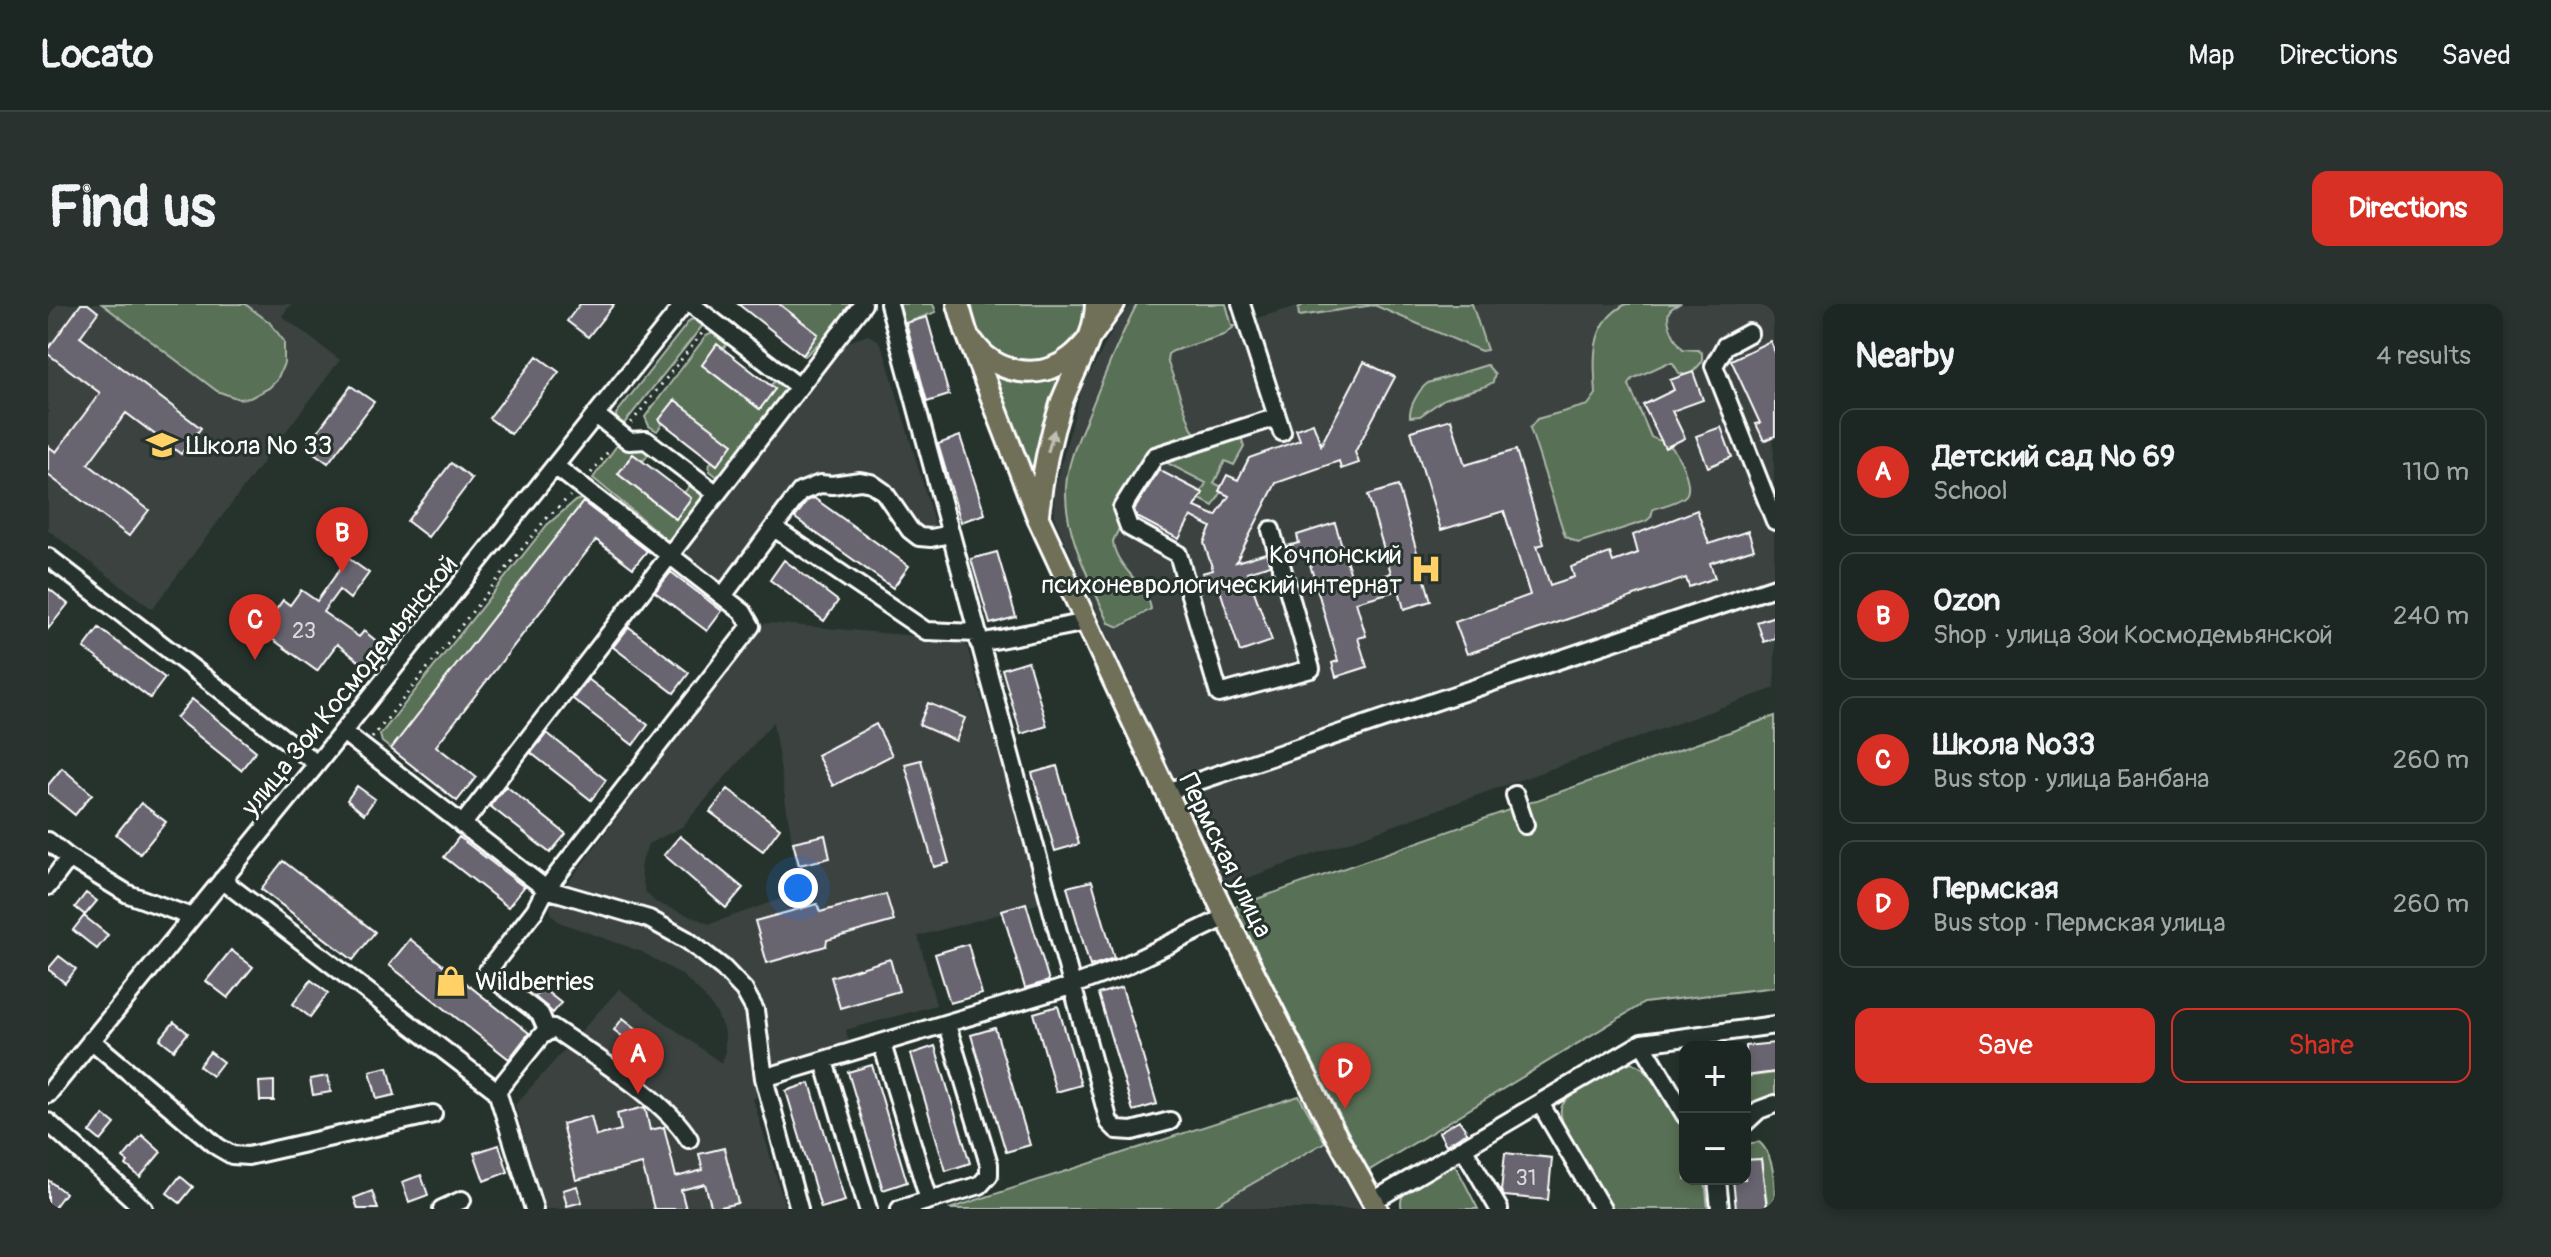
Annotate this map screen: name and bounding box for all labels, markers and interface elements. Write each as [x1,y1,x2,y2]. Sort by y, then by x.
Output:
text: Locato [40,31,153,79]
text: Map [2188,38,2235,73]
text: Directions [2279,38,2398,73]
text: Saved [2442,38,2511,73]
button: Directions [2312,171,2503,246]
text: Find us [48,174,216,243]
text: Nearby [1855,335,1954,378]
text: 4 results [2376,340,2471,372]
school or university icon: Школа № 33 [145,428,179,462]
one-way arrow [1045,429,1058,453]
place label: Школа № 33 [186,430,332,462]
text: Детский сад № 69 [1933,438,2175,475]
text: A [1875,456,1891,488]
text: 110 m [2402,456,2469,488]
text: School [1933,475,2008,507]
pin: B [316,507,368,573]
place label: Кочпонский психоневрологический интернат [1041,539,1402,601]
street label: улица Зои Космодемьянской [234,549,465,823]
hospital icon: Кочпонский психоневрологический интернат [1409,552,1443,586]
text: Ozon [1933,582,2000,619]
pin: C [229,594,281,660]
text: B [1876,600,1890,632]
text: 240 m [2393,600,2469,632]
house number: 23 [292,617,316,645]
text: Shop · улица Зои Космодемьянской [1933,619,2333,651]
text: Школа №33 [1933,726,2095,763]
text: C [1875,744,1891,776]
text: 260 m [2393,744,2469,776]
text: Bus stop · улица Банбана [1933,763,2209,795]
street label: Пермская улица [1171,768,1279,943]
your location [778,868,818,908]
text: Пермская [1933,870,2059,907]
text: D [1875,888,1891,920]
text: 260 m [2393,888,2469,920]
text: Bus stop · Пермская улица [1933,907,2225,939]
shop icon: Wildberries [434,964,468,998]
place label: Wildberries [475,966,594,998]
button: Save [1855,1008,2155,1083]
button: Share [2171,1008,2471,1083]
pin: A [612,1028,664,1094]
map controls [1679,1041,1751,1185]
button: + [1679,1041,1751,1113]
pin: D [1319,1043,1371,1109]
button: − [1679,1113,1751,1185]
house number: 31 [1516,1164,1536,1192]

